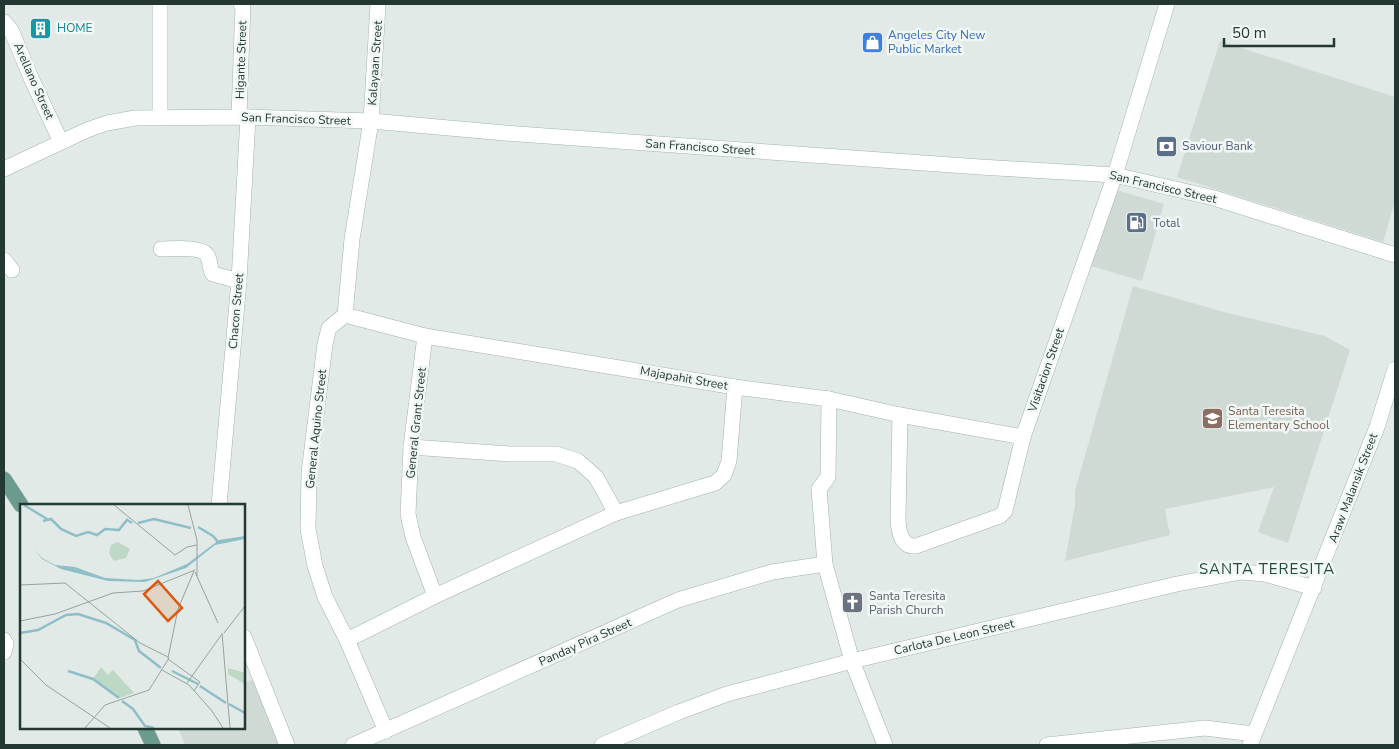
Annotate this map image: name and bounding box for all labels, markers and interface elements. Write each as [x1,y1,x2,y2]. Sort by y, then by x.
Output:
scale bar [1224,15,1334,47]
building icon: HOME [29,16,53,40]
street label: Kalayaan Street [364,19,386,106]
place label: HOME [57,20,93,36]
street label: Higante Street [232,20,250,99]
text: 50 m [1232,23,1267,43]
place label: Angeles City New Public Market [888,27,985,57]
shop icon: Angeles City New Public Market [860,30,884,54]
street label: Arellano Street [10,40,58,122]
street label: San Francisco Street [241,109,352,129]
bank icon: Saviour Bank [1154,134,1178,158]
street label: San Francisco Street [645,135,756,159]
place label: Saviour Bank [1182,138,1254,154]
street label: San Francisco Street [1108,167,1219,207]
fuel station icon: Total [1125,211,1149,235]
place label: Total [1153,215,1180,231]
street label: Chacon Street [225,272,247,350]
street label: Visitacion Street [1024,325,1068,415]
street label: Majapahit Street [639,362,730,394]
street label: General Grant Street [402,366,430,479]
street label: General Aquino Street [302,368,330,490]
place label: Santa Teresita Elementary School [1228,403,1330,433]
school or university icon: Santa Teresita Elementary School [1200,406,1224,430]
street label: Araw Malansik Street [1325,430,1382,545]
inset map [20,504,245,729]
district label: SANTA TERESITA [1199,559,1335,579]
place label: Santa Teresita Parish Church [869,588,946,618]
church icon: Santa Teresita Parish Church [841,591,865,615]
street label: Panday Pira Street [536,614,635,670]
street label: Carlota De Leon Street [892,615,1016,659]

